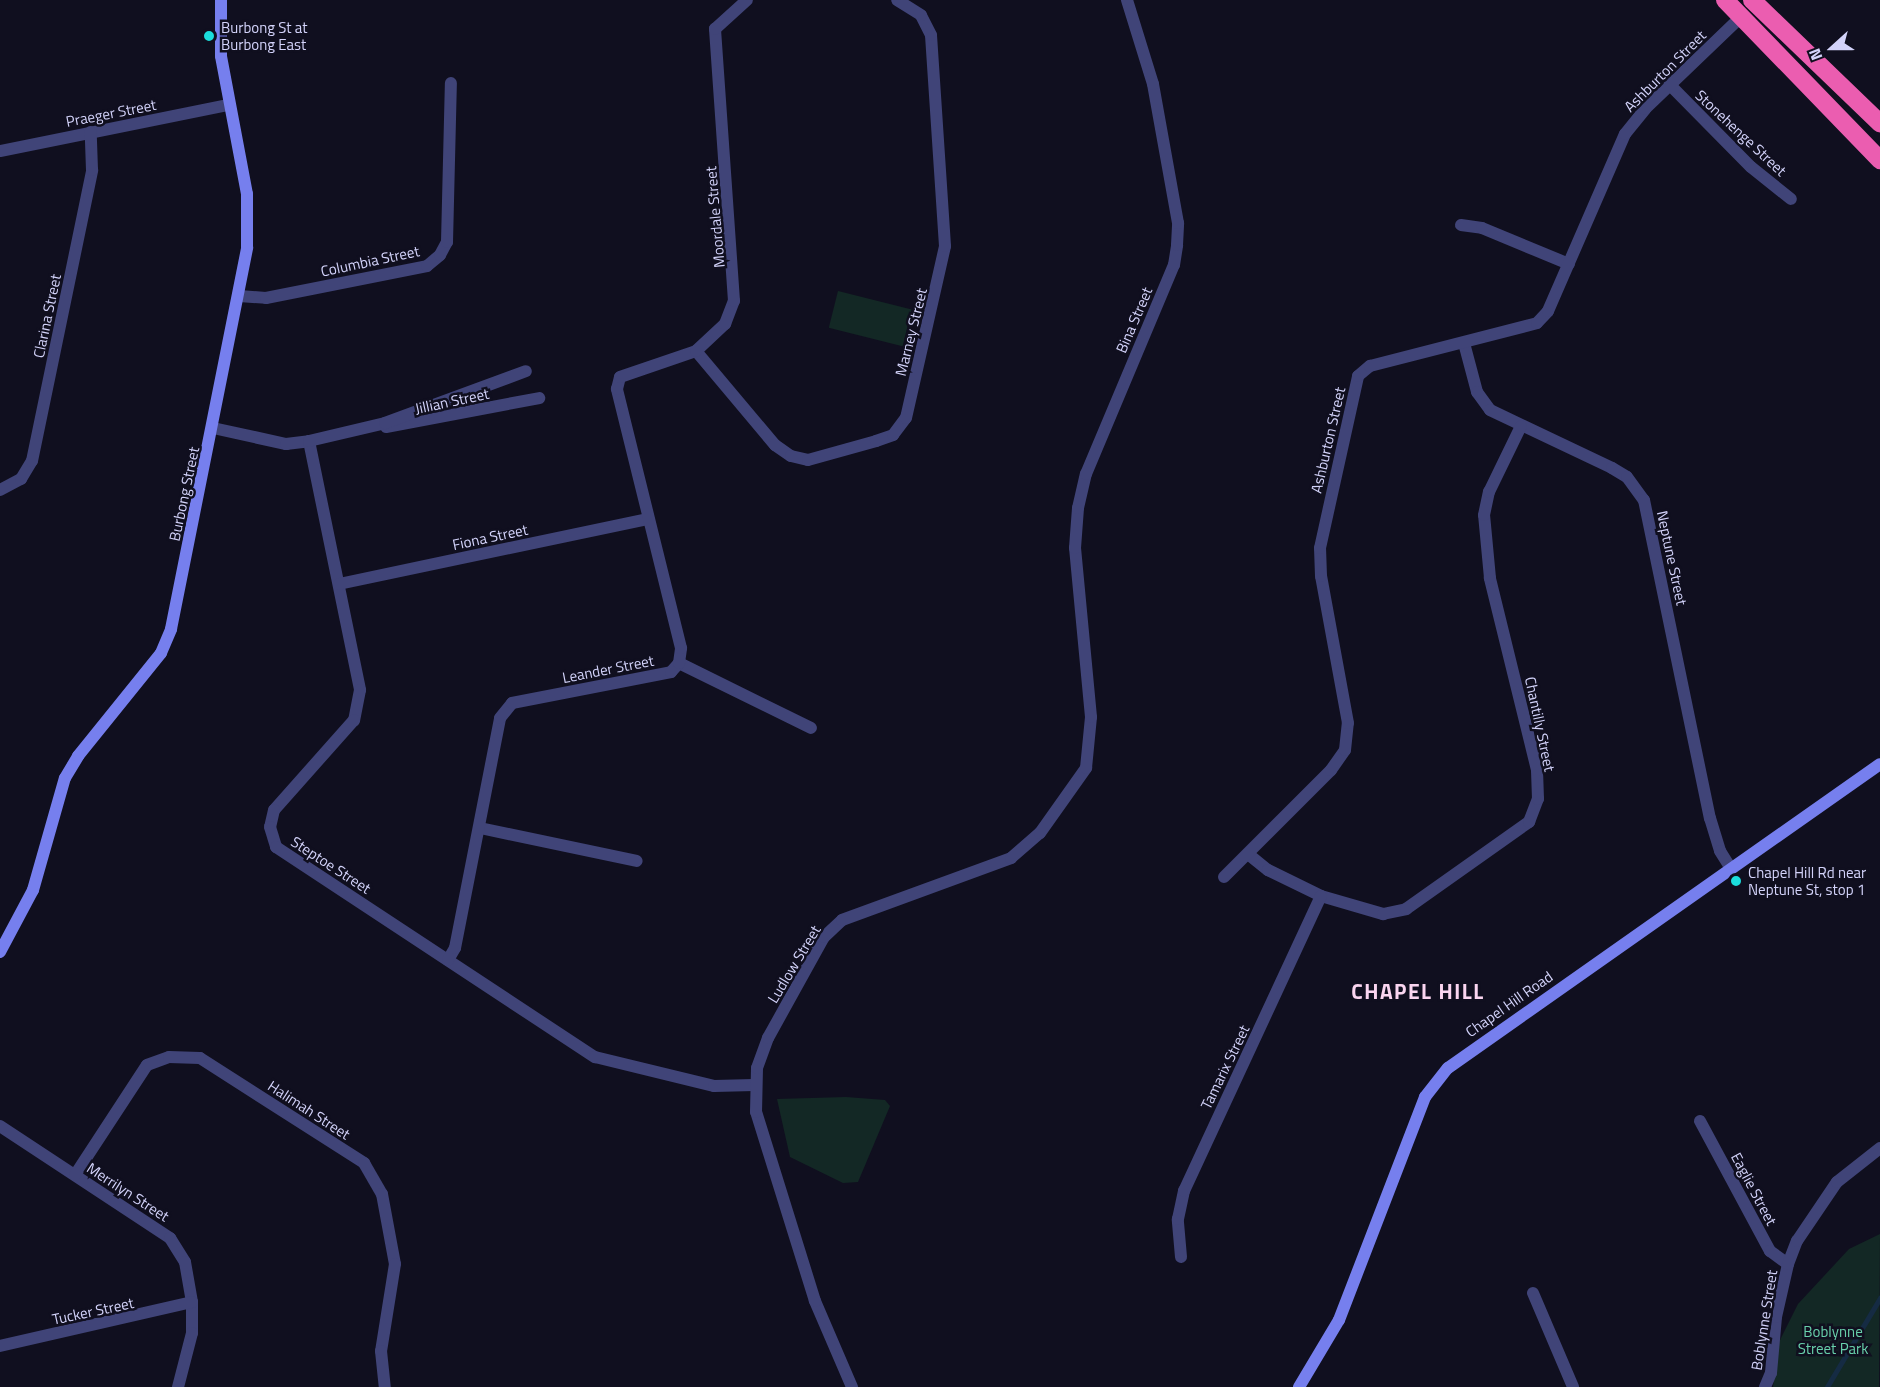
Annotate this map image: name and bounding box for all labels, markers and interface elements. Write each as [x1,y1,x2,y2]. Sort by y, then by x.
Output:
place label: Burbong St at Burbong East [221,18,308,53]
north arrow [1802,18,1862,78]
street label: Ashburton Street [1620,26,1710,116]
marker: Burbong St at Burbong East [202,29,216,43]
text: N [1802,45,1828,64]
street label: Stonehenge Street [1692,86,1790,180]
street label: Praeger Street [64,95,158,131]
street label: Moordale Street [702,165,728,269]
street label: Columbia Street [319,242,421,280]
street label: Clarina Street [29,272,65,360]
street label: Bina Street [1112,284,1156,356]
street label: Marney Street [891,286,931,378]
street label: Jillian Street [413,384,491,418]
street label: Ashburton Street [1307,385,1349,495]
street label: Burbong Street [165,445,203,543]
street label: Neptune Street [1653,509,1691,607]
street label: Fiona Street [451,520,529,554]
street label: Leander Street [561,651,655,687]
street label: Chantilly Street [1521,675,1559,773]
street label: Steptoe Street [288,833,374,897]
place label: Chapel Hill Rd near Neptune St, stop 1 [1748,863,1866,898]
marker: Chapel Hill Rd near Neptune St, stop 1 [1729,874,1743,888]
street label: Ludlow Street [764,922,824,1006]
street label: Chapel Hill Road [1462,967,1556,1041]
district label: CHAPEL HILL [1351,978,1485,1004]
street label: Tamarix Street [1197,1022,1253,1112]
street label: Halimah Street [264,1077,354,1143]
street label: Eaglie Street [1727,1150,1781,1228]
street label: Merrilyn Street [83,1159,173,1225]
street label: Boblynne Street [1747,1269,1781,1371]
street label: Tucker Street [51,1294,135,1328]
park label: Boblynne Street Park [1798,1322,1868,1357]

